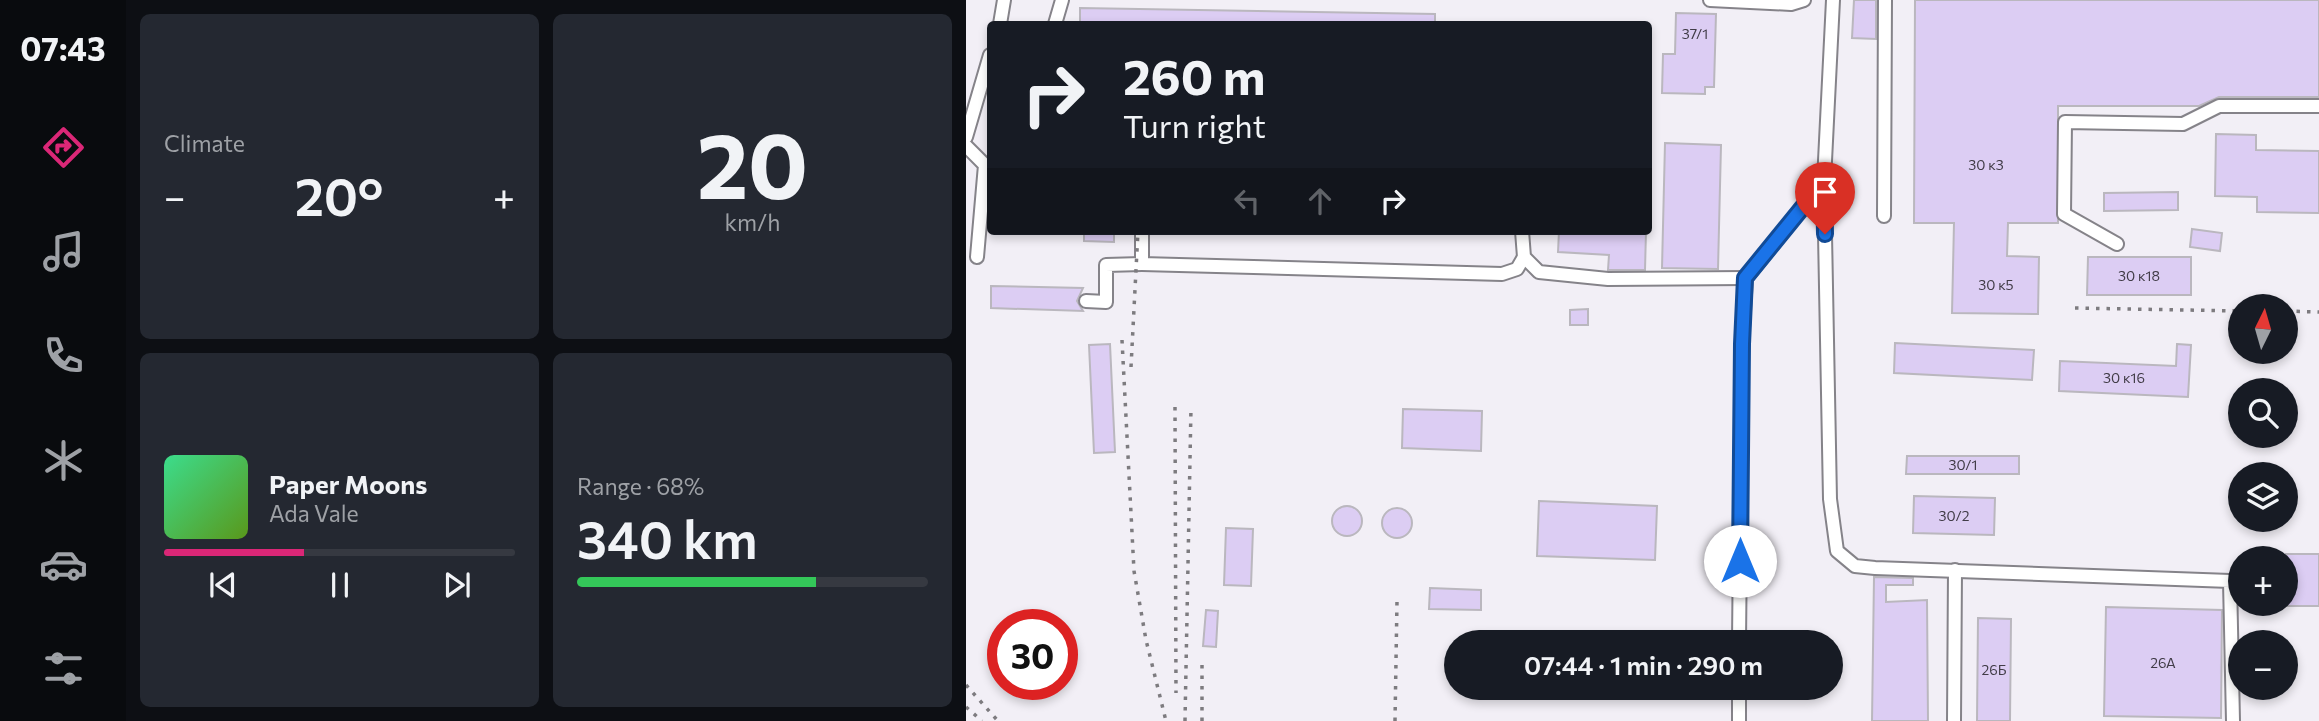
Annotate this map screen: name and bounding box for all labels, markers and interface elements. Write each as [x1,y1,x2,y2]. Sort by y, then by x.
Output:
house number: 37/1 [1682,25,1708,42]
text: 07:43 [20,28,106,68]
text: 260 m [1123,45,1265,105]
icon: right [1008,49,1099,140]
text: Turn right [1123,105,1266,145]
text: 20 [697,106,808,218]
icon: directions [39,123,88,172]
text: Climate [164,129,245,157]
house number: 30 к3 [1968,156,2004,173]
pin [1795,162,1855,234]
text: 20° [295,163,384,227]
text: − [164,172,186,219]
text: + [493,172,515,219]
icon: arrive [1806,173,1844,211]
icon: left [1228,182,1266,220]
icon: ahead [1301,182,1339,220]
icon: right [1374,182,1412,220]
text: km/h [725,208,780,236]
icon: music [39,227,88,276]
house number: 30 к18 [2118,267,2160,284]
house number: 30 к5 [1978,276,2014,293]
north arrow [2228,294,2298,364]
map controls [2228,294,2298,700]
icon: phone [39,331,88,380]
house number: 30 к16 [2103,369,2145,386]
button: search [2228,378,2298,448]
icon: climate [39,436,88,485]
house number: 30/1 [1948,456,1978,473]
button: layers [2228,462,2298,532]
text: Paper Moons [269,468,427,499]
text: Range · 68% [577,472,704,500]
text: Ada Vale [269,499,359,527]
text: 340 km [577,506,758,570]
house number: 30/2 [1939,507,1970,524]
position arrow [1703,524,1777,598]
icon: car [39,540,88,589]
button: + [2228,546,2298,616]
icon: previous [204,566,242,604]
icon: pause [321,566,359,604]
icon: next [438,566,476,604]
speed limit sign: 30 [987,609,1078,700]
button: − [2228,630,2298,700]
icon: filters [39,644,88,693]
text: 07:44 · 1 min · 290 m [1524,649,1763,680]
house number: 26А [2150,654,2176,671]
house number: 26Б [1981,661,2007,678]

